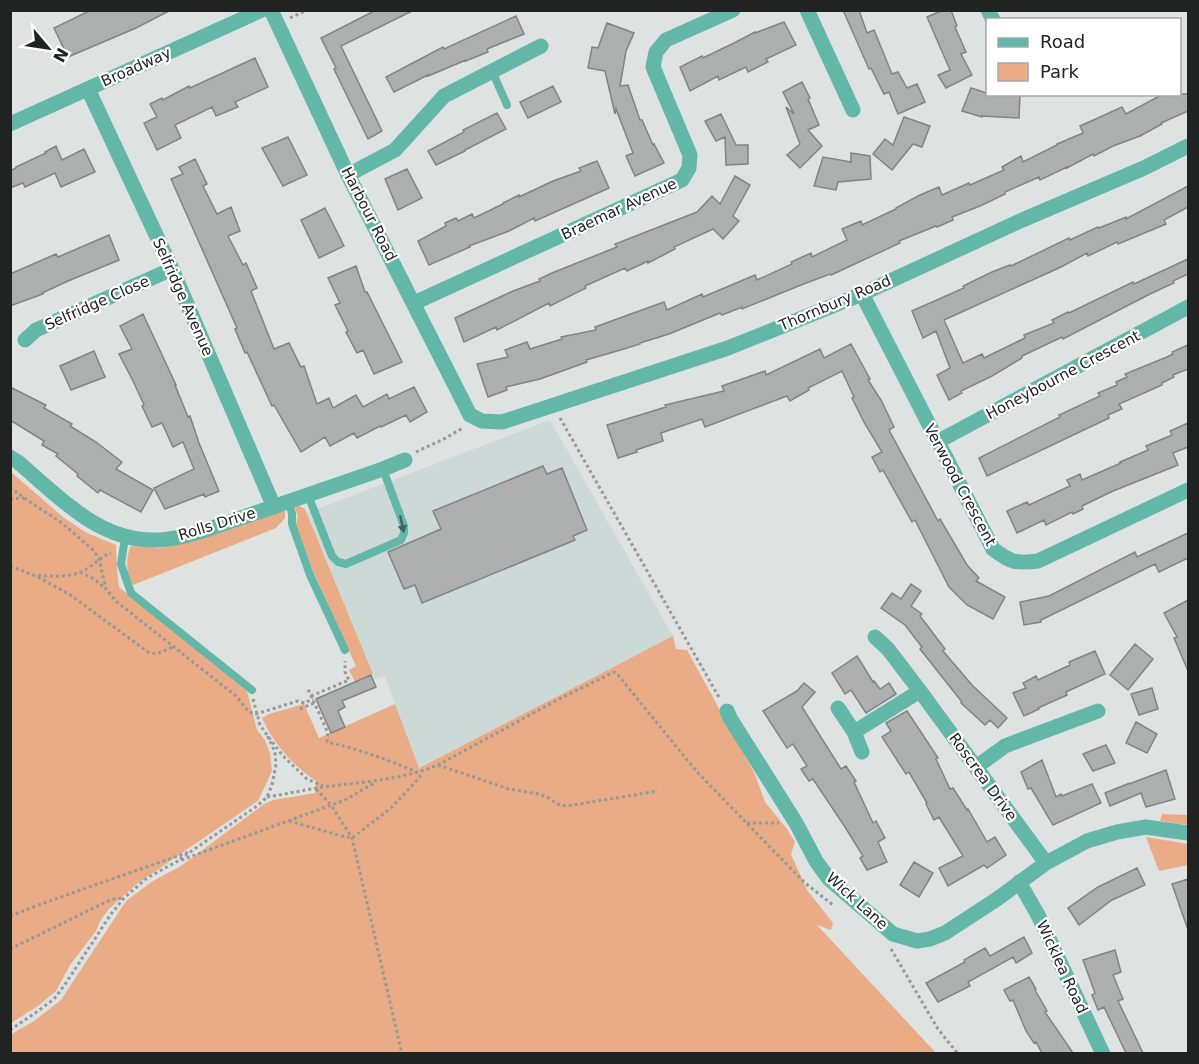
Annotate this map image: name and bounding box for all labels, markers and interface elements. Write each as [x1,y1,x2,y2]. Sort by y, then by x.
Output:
north arrow [18,18,78,78]
legend [986,18,1181,96]
text: Road [1040,31,1085,52]
street label: Broadway [98,44,174,90]
text: N [49,45,72,65]
text: Park [1040,61,1079,82]
street label: Harbour Road [338,164,400,264]
street label: Braemar Avenue [558,174,680,244]
street label: Selfridge Avenue [149,235,217,359]
street label: Thornbury Road [775,271,894,335]
street label: Selfridge Close [42,272,152,334]
street label: Honeybourne Crescent [983,327,1143,423]
street label: Verwood Crescent [920,421,1000,549]
street label: Rolls Drive [176,504,258,544]
one-way arrow [397,515,407,534]
street label: Roscrea Drive [945,730,1021,824]
street label: Wick Lane [822,869,892,933]
street label: Wicklea Road [1033,918,1091,1016]

